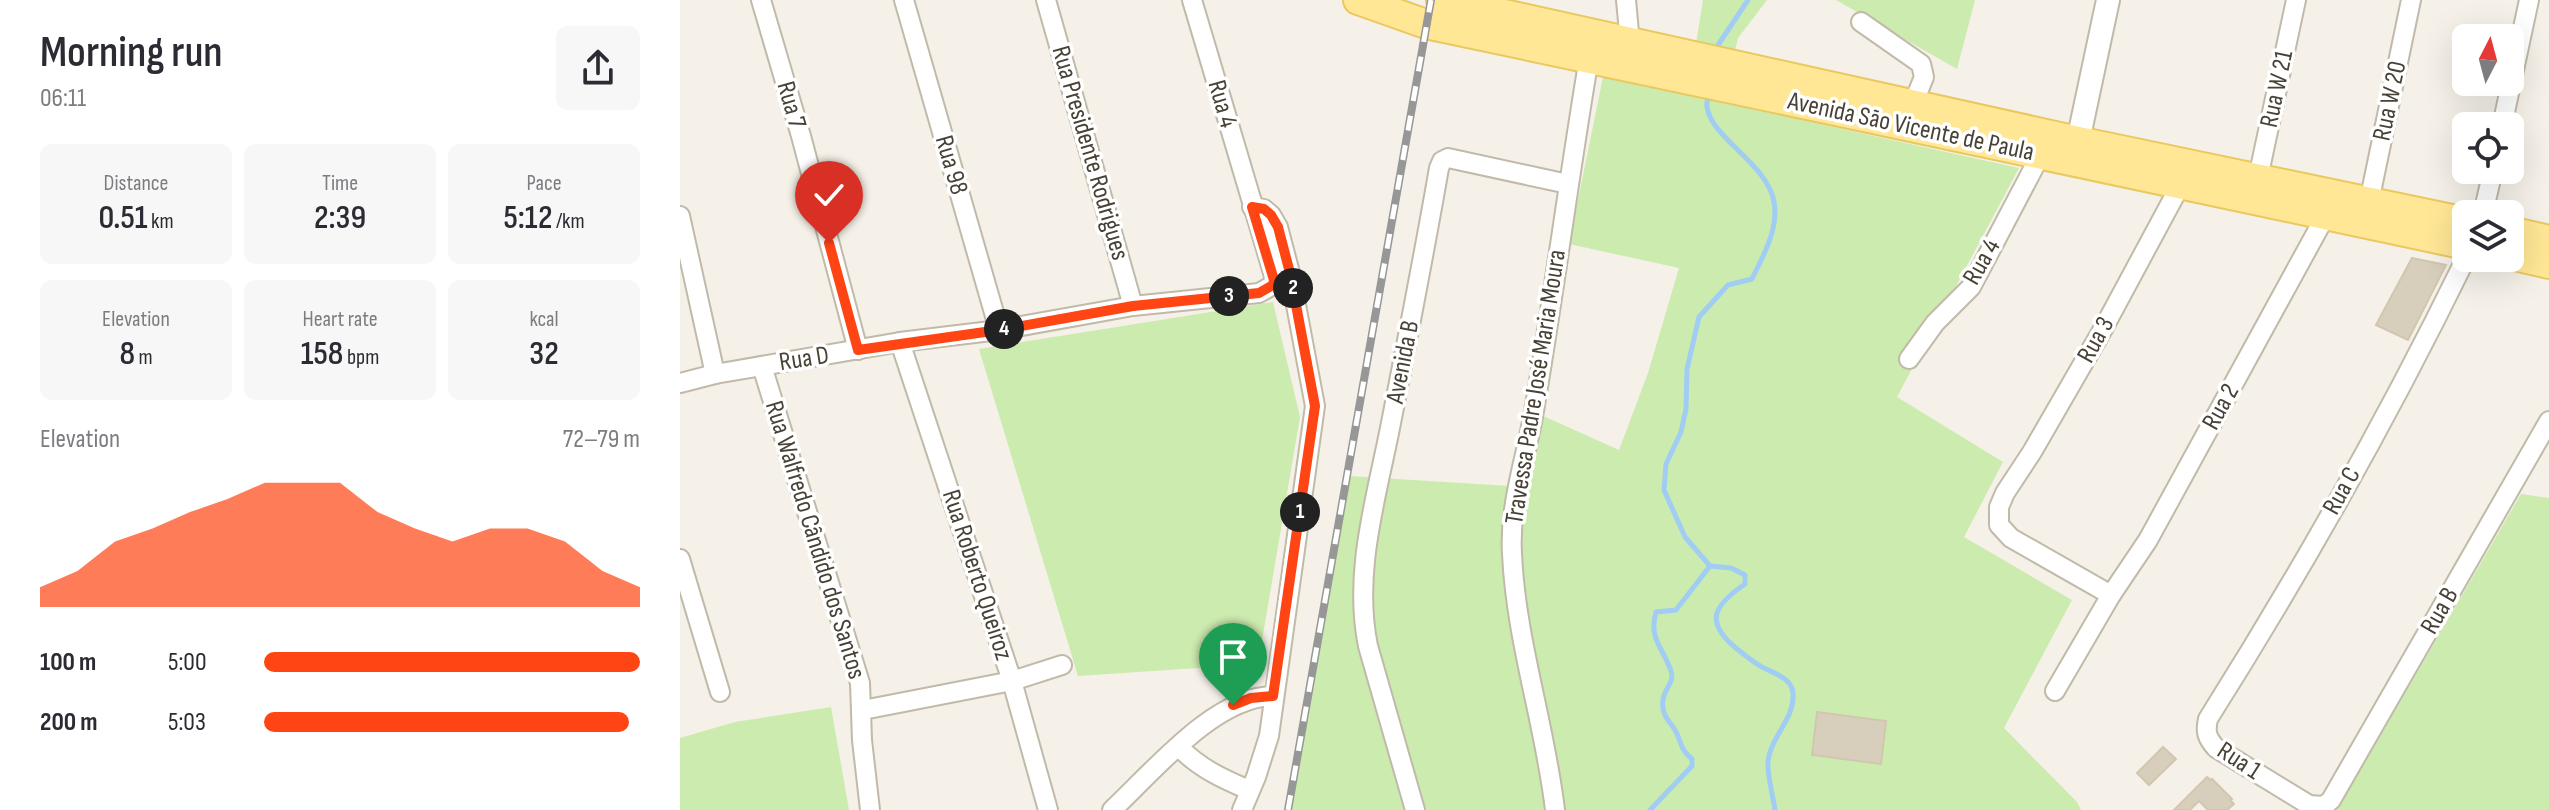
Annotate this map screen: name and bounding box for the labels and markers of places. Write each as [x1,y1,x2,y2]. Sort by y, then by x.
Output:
pin [795,161,863,243]
pin: 2 [1273,268,1313,308]
pin: 3 [1209,276,1249,316]
pin: 4 [984,309,1024,349]
pin: 1 [1280,492,1320,532]
pin [1199,623,1267,705]

